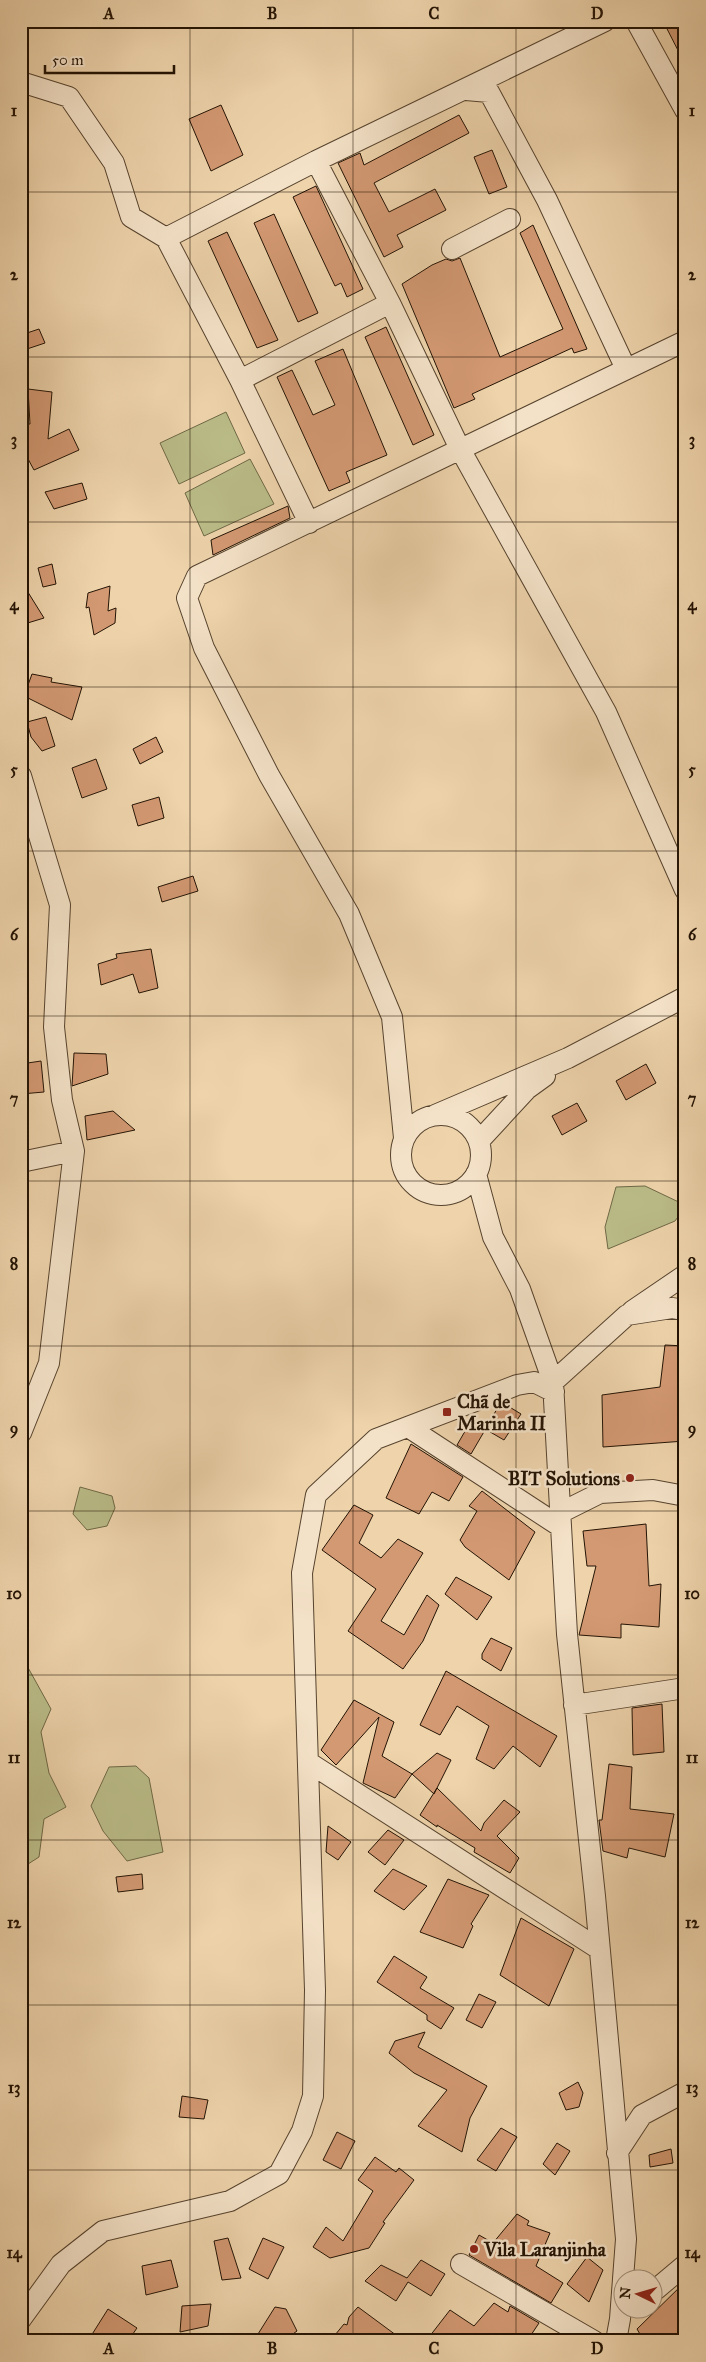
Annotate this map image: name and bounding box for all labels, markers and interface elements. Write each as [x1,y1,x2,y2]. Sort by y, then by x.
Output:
text: A [103,4,115,23]
text: B [267,4,277,23]
text: C [429,4,440,23]
text: D [591,4,604,23]
scale bar [45,42,174,74]
text: 50 m [52,51,84,69]
text: 1 [11,101,18,120]
text: 1 [689,101,696,120]
text: 2 [10,265,19,284]
text: 2 [688,265,697,284]
text: 3 [11,430,17,450]
text: 3 [689,430,695,450]
text: 4 [10,595,20,615]
text: 4 [688,595,698,615]
text: 5 [10,760,18,779]
text: 5 [688,760,696,779]
text: 6 [10,925,19,944]
text: 6 [688,925,697,944]
text: 7 [10,1089,19,1108]
text: 7 [688,1089,697,1108]
text: 8 [10,1254,18,1273]
text: 8 [688,1254,696,1273]
place label: Chã de Marinha II [457,1390,546,1435]
marker: Chã de Marinha II [441,1406,453,1418]
text: 9 [10,1419,18,1439]
text: 9 [688,1419,696,1439]
place label: BIT Solutions [508,1467,620,1490]
marker: BIT Solutions [624,1472,636,1484]
text: 10 [6,1584,22,1603]
text: 10 [684,1584,700,1603]
text: 11 [8,1748,21,1767]
text: 11 [686,1748,699,1767]
text: 12 [7,1913,22,1932]
text: 12 [685,1913,700,1932]
text: 13 [8,2078,20,2098]
text: 13 [686,2078,698,2098]
place label: Vila Laranjinha [483,2238,607,2262]
text: 14 [6,2243,23,2263]
marker: Vila Laranjinha [468,2243,480,2255]
text: 14 [684,2243,701,2263]
north arrow [614,2270,664,2320]
text: N [617,2286,635,2300]
text: A [103,2339,115,2358]
text: B [267,2339,277,2358]
text: C [429,2339,440,2358]
text: D [591,2339,604,2358]

